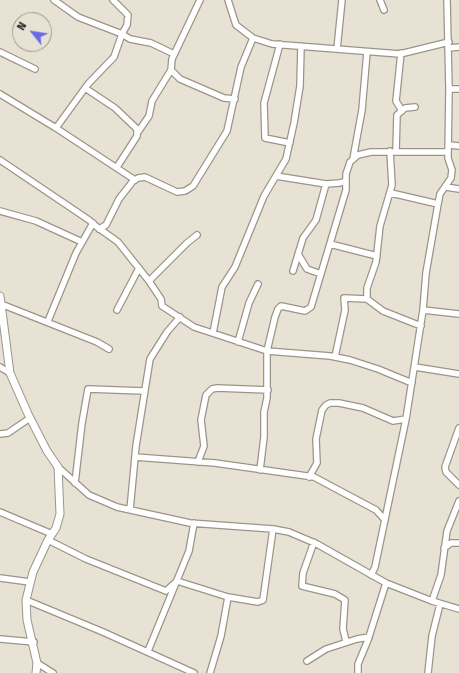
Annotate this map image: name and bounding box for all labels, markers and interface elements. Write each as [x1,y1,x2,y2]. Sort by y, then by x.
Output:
north arrow [12,12,52,52]
text: N [15,20,29,33]

